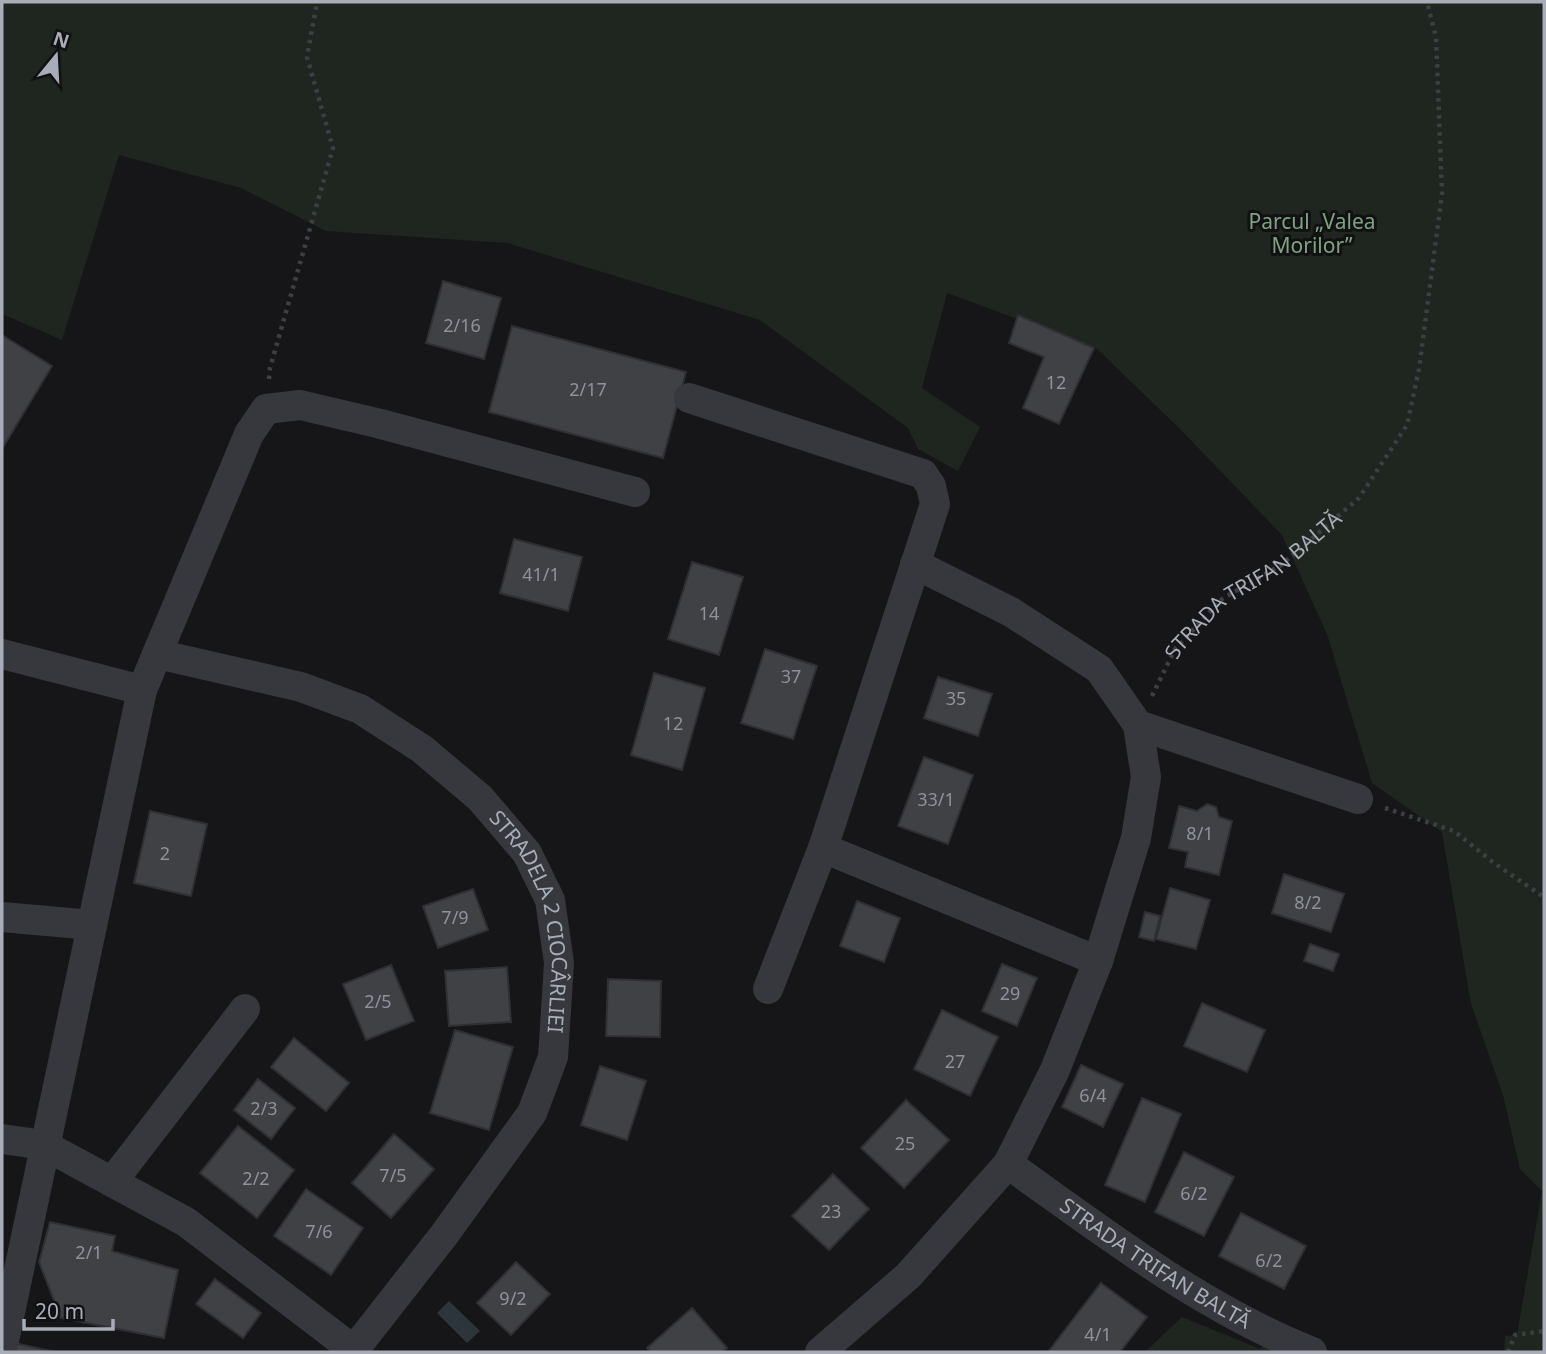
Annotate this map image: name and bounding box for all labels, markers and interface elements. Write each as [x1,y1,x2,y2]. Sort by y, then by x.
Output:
north arrow [21,21,91,91]
text: N [50,25,73,55]
park label: Parcul „Valea Morilor” [1248,207,1376,259]
house number: 2/16 [443,313,481,337]
house number: 12 [1046,370,1066,394]
house number: 2/17 [569,377,607,401]
street label: STRADA TRIFAN BALTĂ [1157,504,1348,663]
house number: 41/1 [522,562,560,586]
house number: 14 [699,601,719,625]
house number: 37 [781,664,801,688]
house number: 35 [946,686,966,710]
house number: 12 [663,711,683,735]
house number: 33/1 [917,787,955,811]
street label: STRADELA 2 CIOCÂRLIEI [484,804,574,1034]
house number: 8/1 [1186,821,1214,845]
house number: 2 [160,841,170,865]
house number: 8/2 [1294,890,1322,914]
house number: 7/9 [441,905,469,929]
house number: 29 [1000,981,1020,1005]
house number: 2/5 [364,989,392,1013]
house number: 27 [945,1049,965,1073]
house number: 6/4 [1079,1083,1107,1107]
house number: 2/3 [250,1096,278,1120]
house number: 25 [895,1131,915,1155]
house number: 7/5 [379,1163,407,1187]
house number: 2/2 [242,1166,270,1190]
house number: 6/2 [1180,1181,1208,1205]
street label: STRADA TRIFAN BALTĂ [1055,1191,1257,1335]
house number: 23 [821,1199,841,1223]
house number: 7/6 [305,1219,333,1243]
house number: 2/1 [75,1240,103,1264]
house number: 6/2 [1255,1248,1283,1272]
house number: 9/2 [499,1286,527,1310]
scale bar [24,1288,114,1332]
text: 20 m [35,1297,84,1325]
house number: 4/1 [1084,1322,1112,1346]

